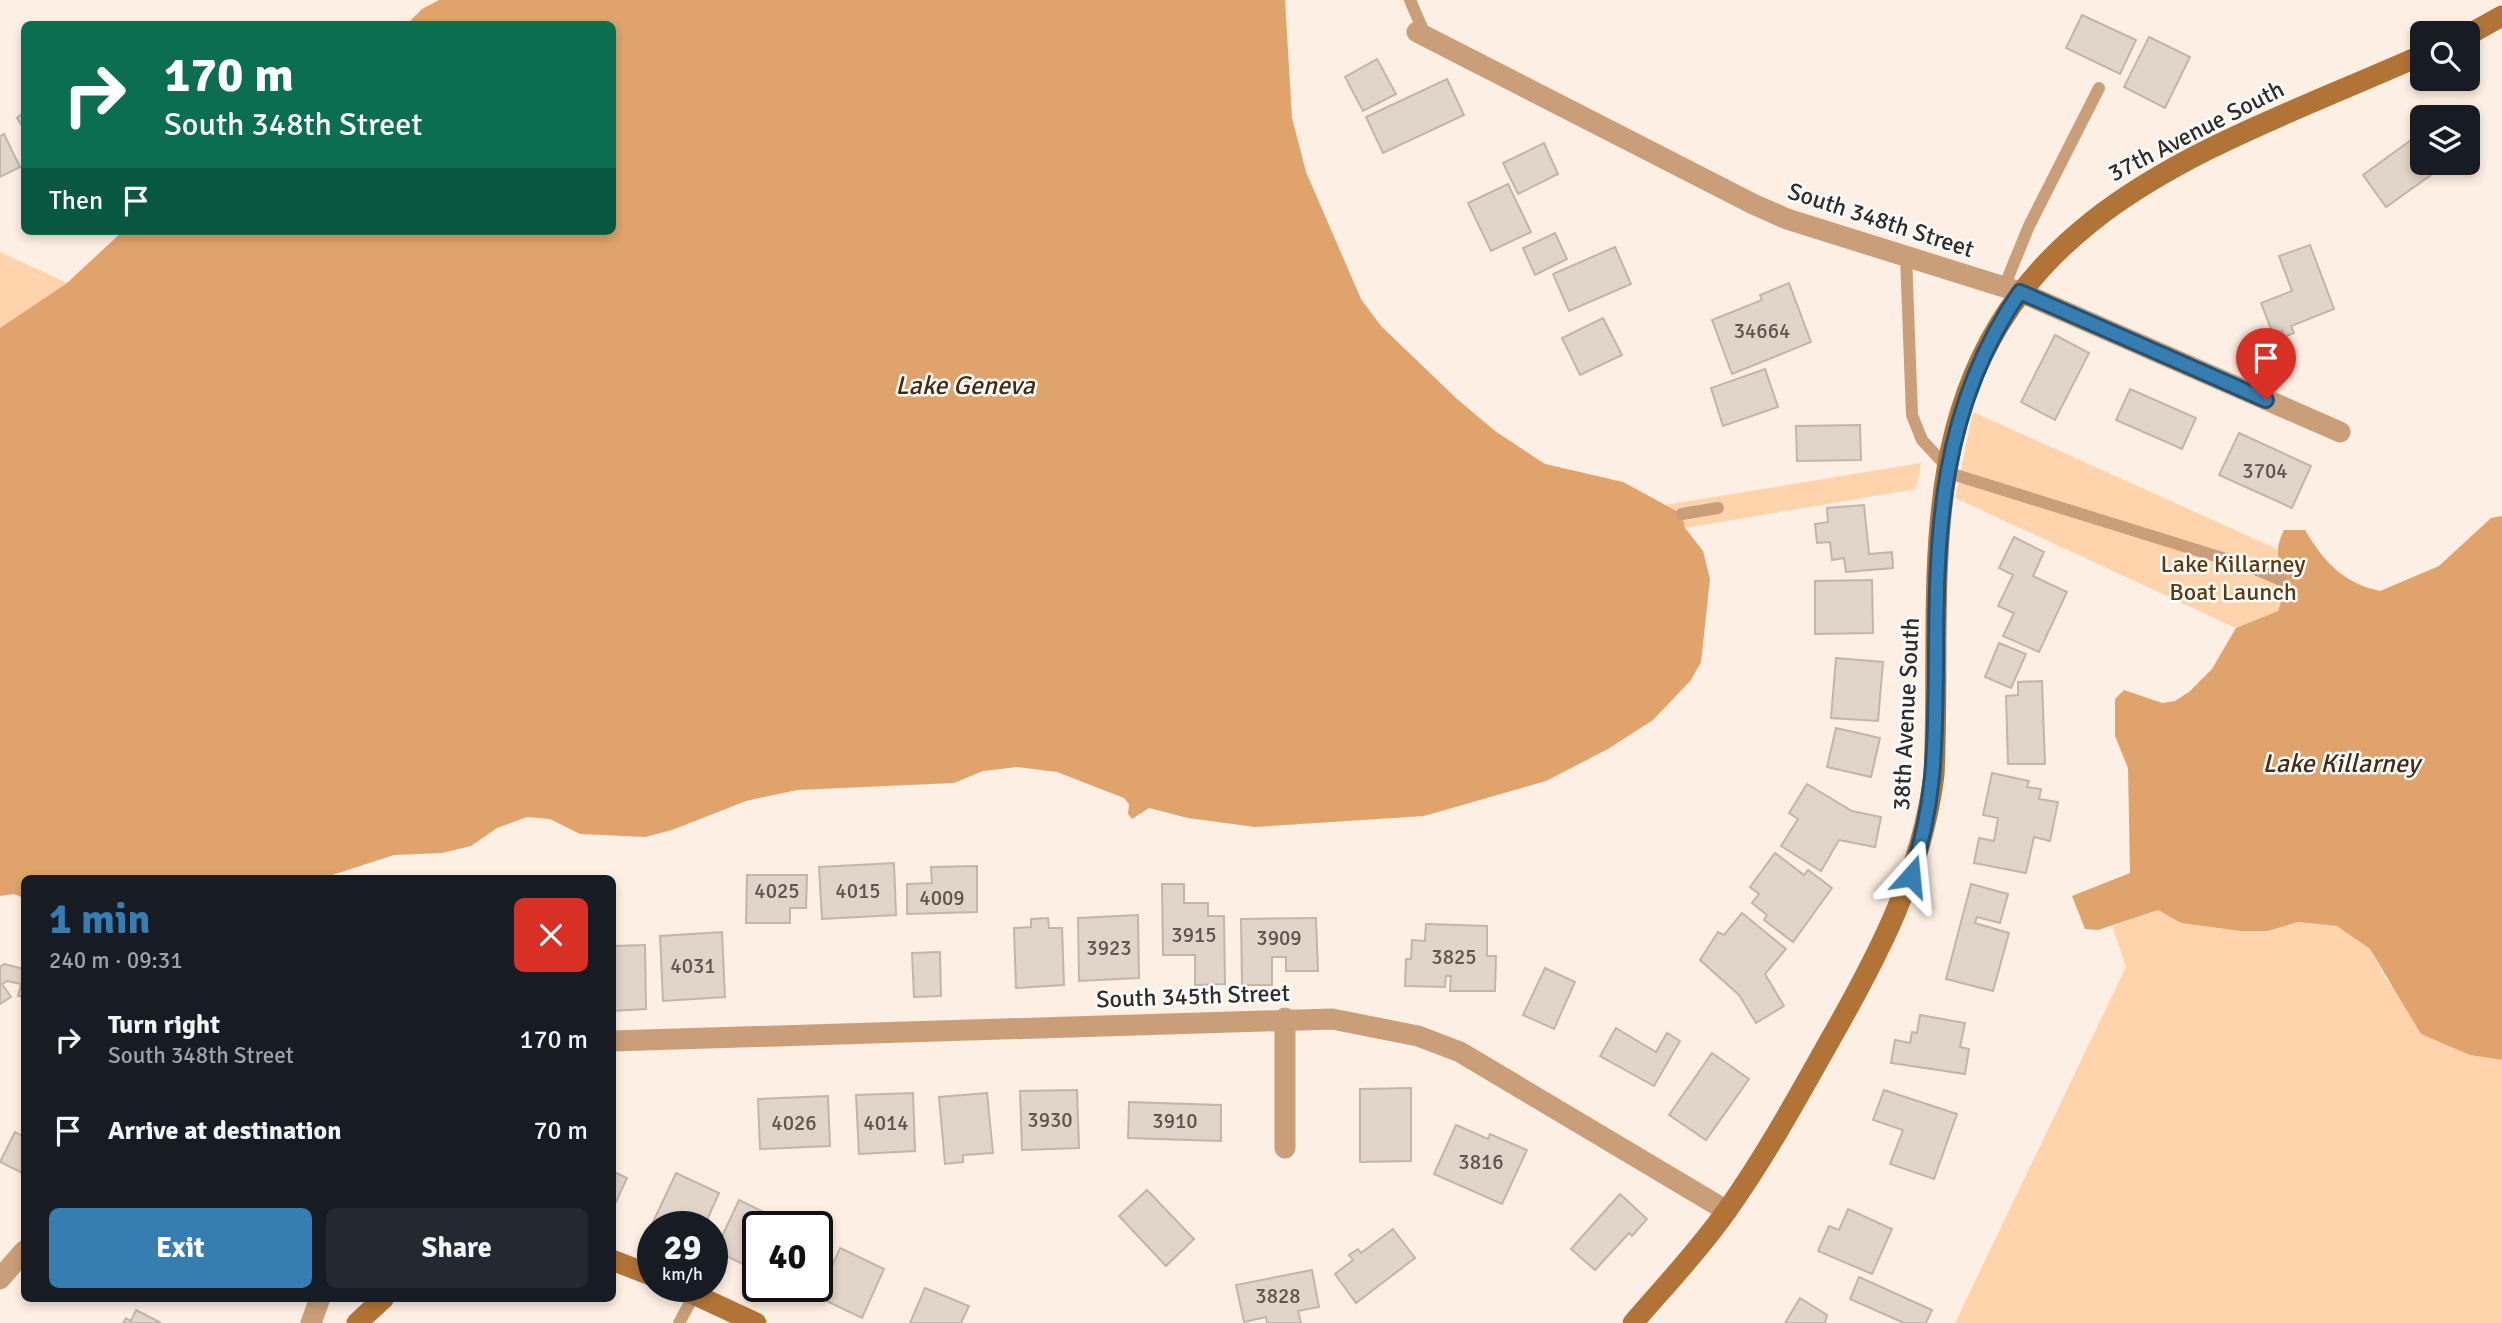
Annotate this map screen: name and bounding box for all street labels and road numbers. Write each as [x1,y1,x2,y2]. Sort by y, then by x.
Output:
street label: 37th Avenue South [2103,74,2289,188]
street label: South 348th Street [1784,176,1978,264]
street label: 38th Avenue South [1886,617,1926,811]
street label: South 345th Street [1096,978,1290,1014]

